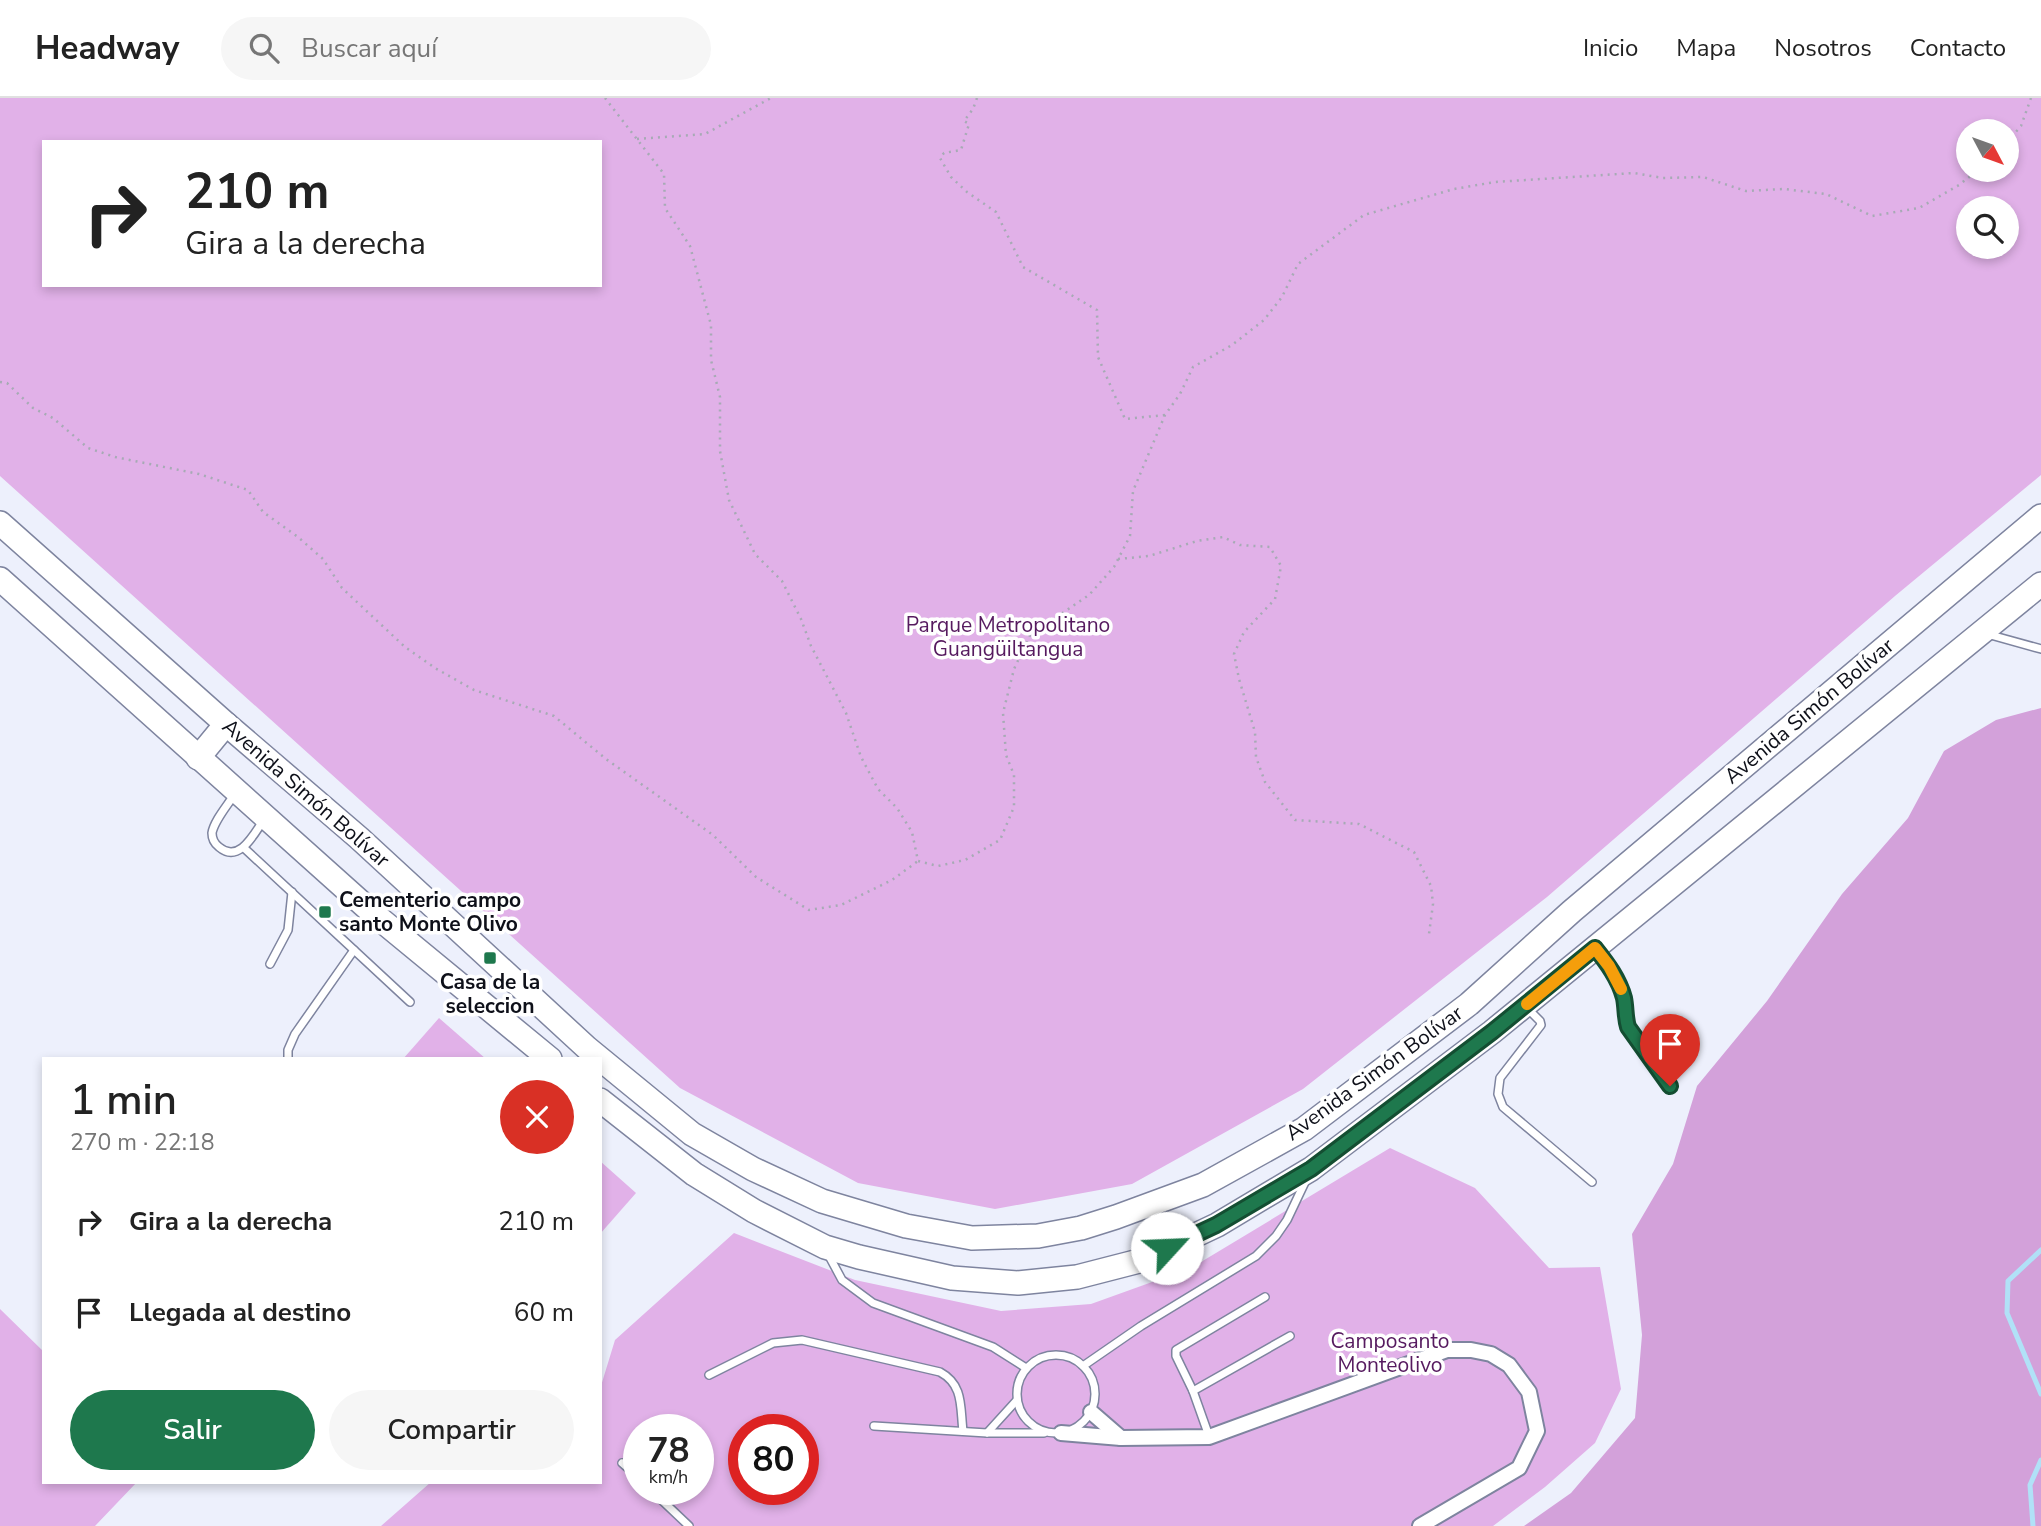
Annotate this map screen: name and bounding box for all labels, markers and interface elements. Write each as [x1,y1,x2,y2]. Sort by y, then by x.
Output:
search box [221,17,711,80]
text: Headway [35,26,179,71]
icon: search [245,29,283,67]
text: Buscar aquí [301,31,437,66]
text: Inicio [1583,32,1638,64]
text: Mapa [1676,32,1736,64]
text: Nosotros [1774,32,1872,64]
text: Contacto [1910,32,2006,64]
north arrow [1956,119,2020,182]
map controls [1956,119,2019,259]
text: 210 m [185,158,329,225]
icon: right [70,168,161,259]
button: search [1956,196,2019,259]
text: Gira a la derecha [185,222,426,265]
park label: Parque Metropolitano Guangüiltangua [906,611,1110,663]
street label: Avenida Simón Bolívar [1718,631,1900,790]
street label: Avenida Simón Bolívar [216,713,396,874]
place label: Cementerio campo santo Monte Olivo [339,886,521,938]
marker: Cementerio campo santo Monte Olivo [317,904,333,920]
marker: Casa de la seleccion [482,950,498,966]
place label: Casa de la seleccion [440,968,540,1020]
street label: Avenida Simón Bolívar [1280,999,1469,1147]
pin [1640,1014,1700,1086]
icon: arrive [1651,1025,1689,1063]
text: 1 min [70,1072,177,1129]
button: close [500,1080,574,1154]
text: 270 m · 22:18 [70,1127,215,1158]
icon: right [70,1203,108,1241]
text: Gira a la derecha [129,1204,332,1239]
text: 210 m [498,1204,574,1239]
position arrow [1130,1211,1204,1285]
icon: arrive [70,1294,108,1332]
text: Llegada al destino [129,1295,351,1330]
text: 60 m [514,1295,574,1330]
park label: Camposanto Monteolivo [1331,1327,1449,1379]
button: Salir [70,1390,315,1470]
button: Compartir [329,1390,574,1470]
speed limit sign: 80 [728,1414,819,1505]
text: 78 [647,1427,690,1474]
text: km/h [649,1465,688,1489]

